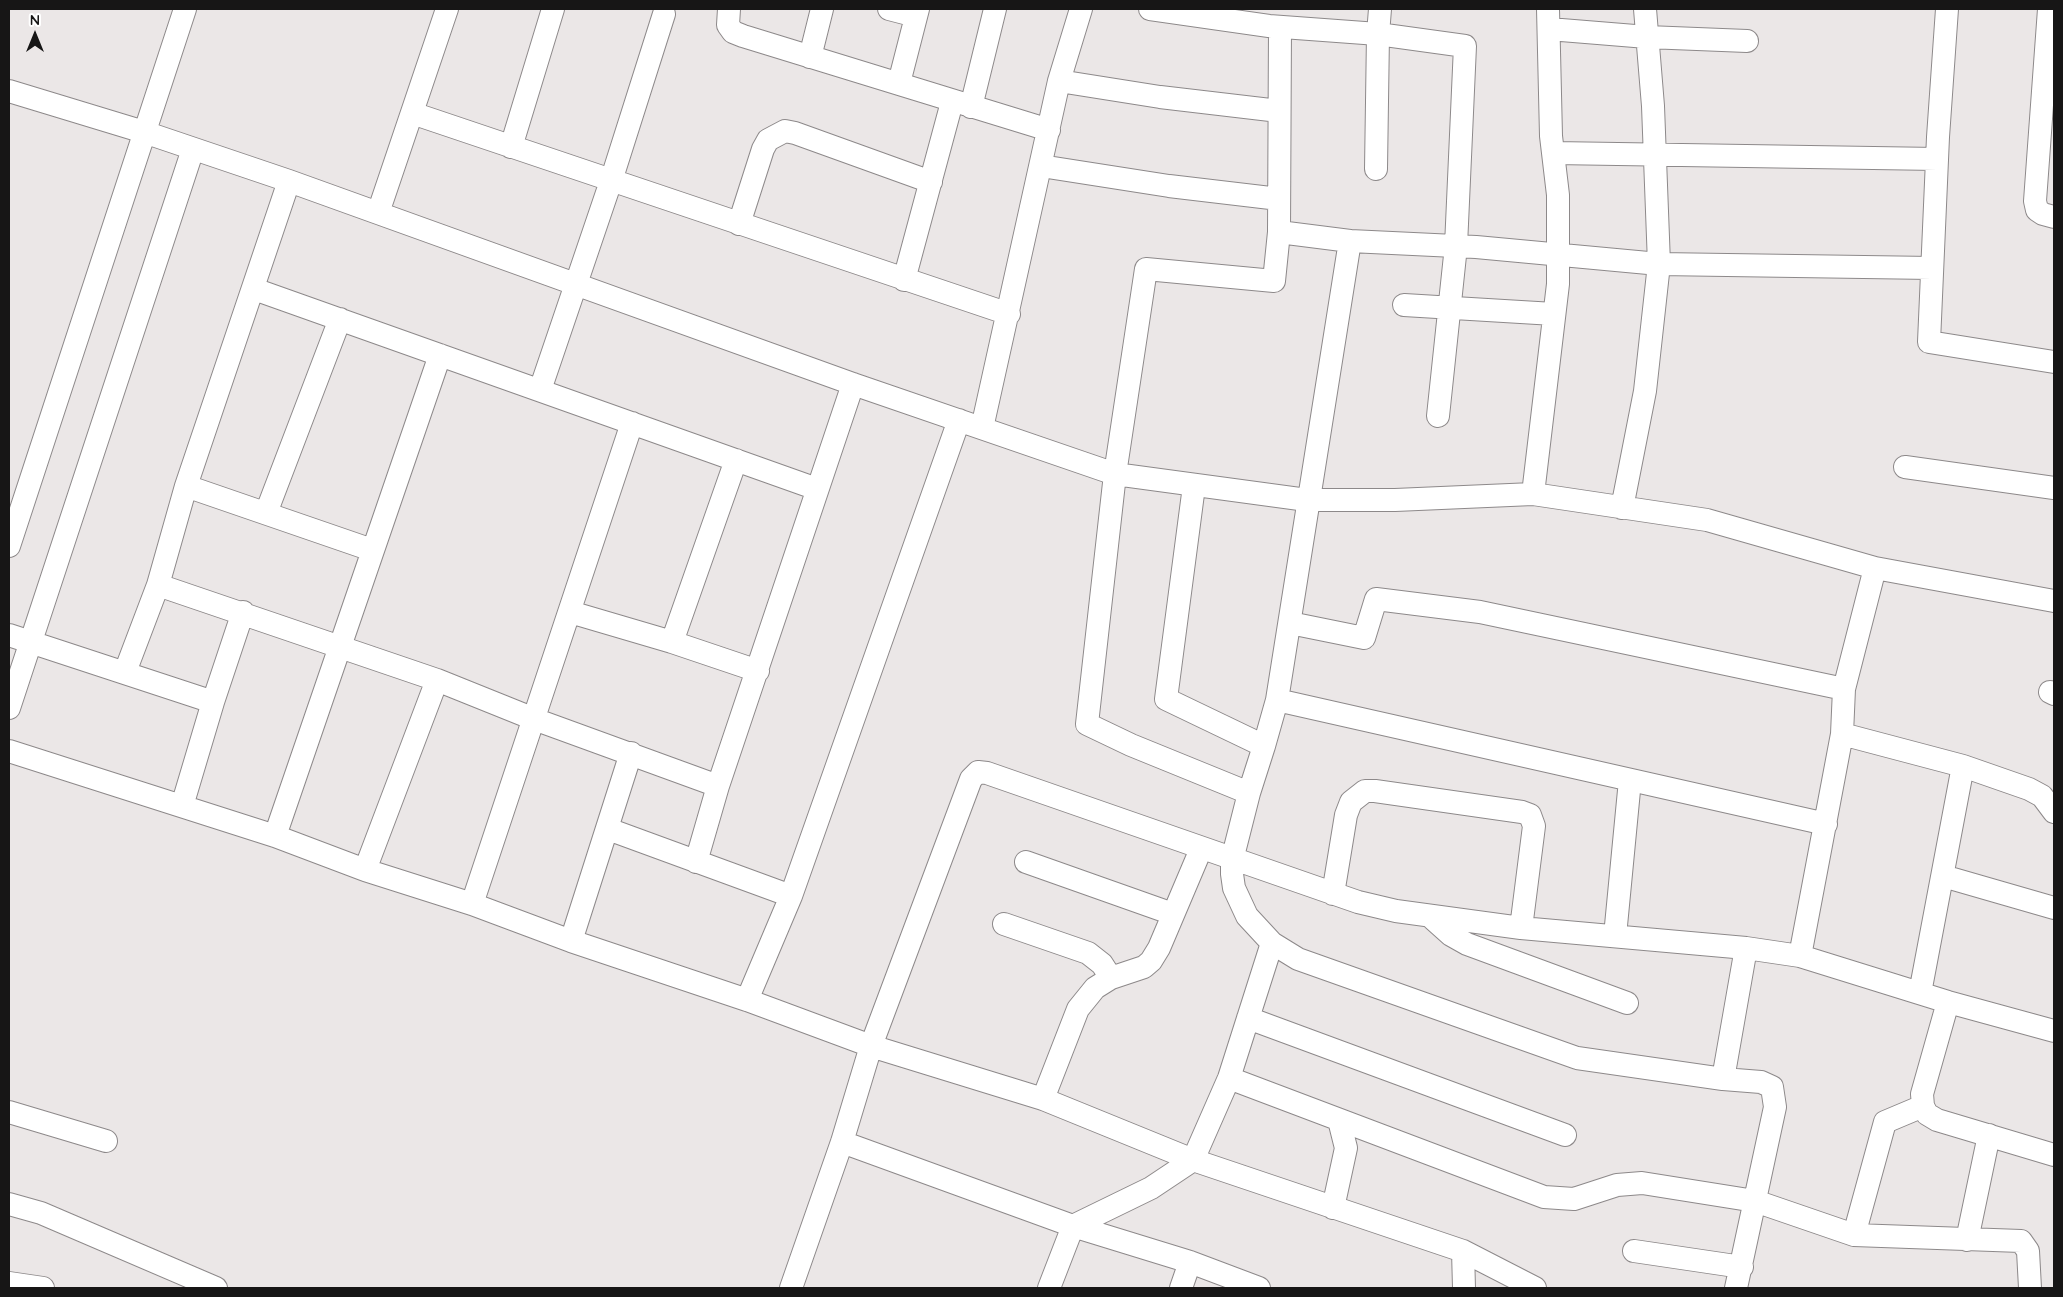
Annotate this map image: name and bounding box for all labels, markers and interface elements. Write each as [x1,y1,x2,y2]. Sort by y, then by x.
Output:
north arrow [10,10,60,60]
text: N [30,11,40,29]

